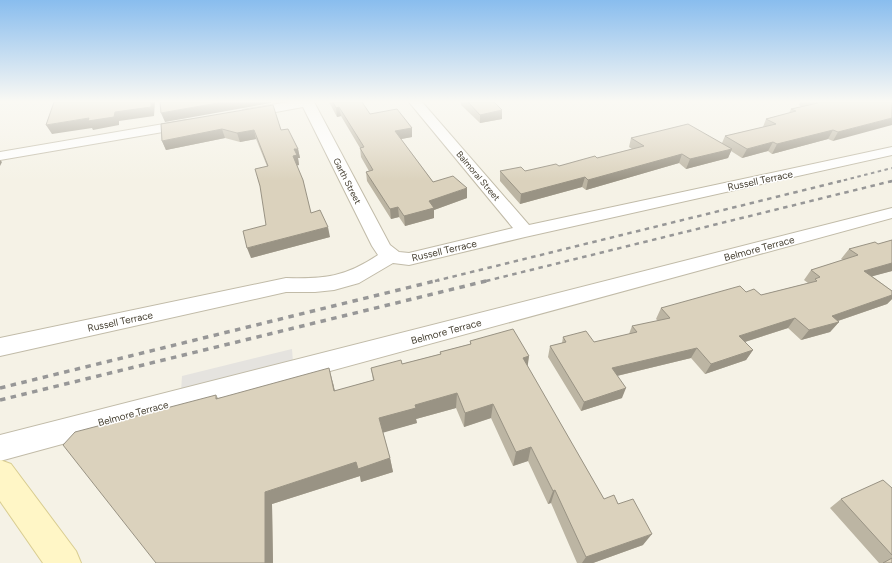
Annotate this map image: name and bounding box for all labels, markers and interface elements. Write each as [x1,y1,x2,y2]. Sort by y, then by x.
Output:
street label: Balmoral Street [454,148,503,203]
street label: Garth Street [331,156,364,206]
street label: Russell Terrace [726,167,795,194]
street label: Belmore Terrace [722,233,796,264]
street label: Russell Terrace [410,237,479,264]
street label: Russell Terrace [86,308,155,335]
street label: Belmore Terrace [409,316,483,347]
street label: Belmore Terrace [96,398,170,429]

